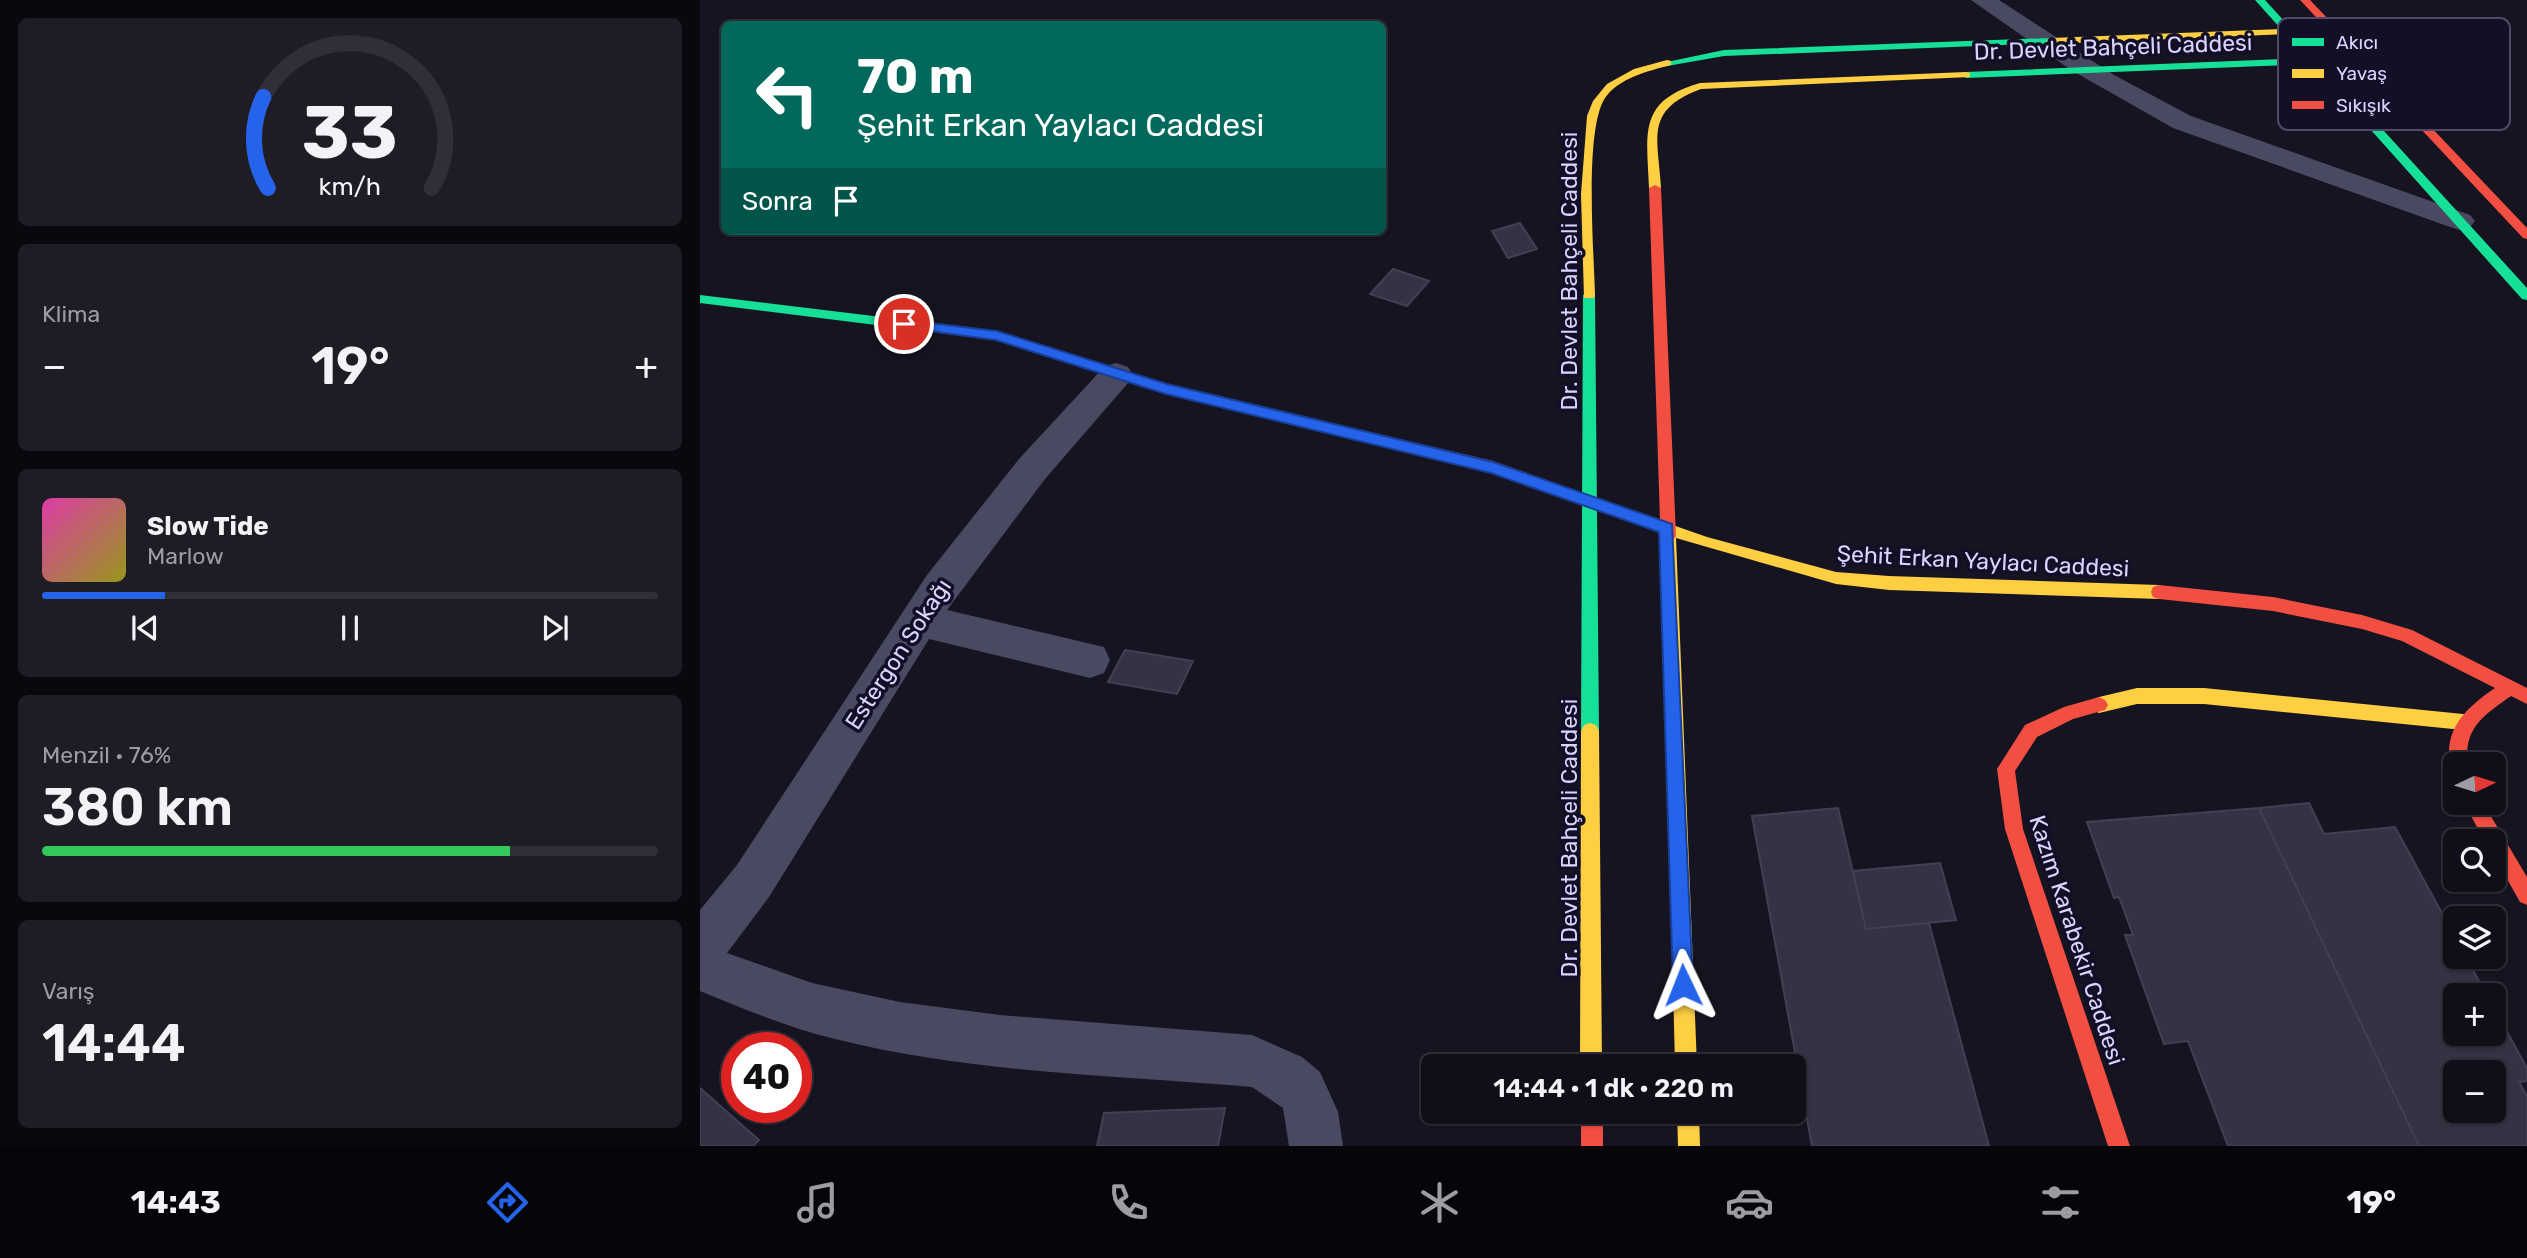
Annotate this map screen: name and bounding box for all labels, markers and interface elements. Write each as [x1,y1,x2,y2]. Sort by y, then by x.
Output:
legend [2278,18,2510,130]
street label: Dr. Devlet Bahçeli Caddesi [1973,28,2253,66]
text: Akıcı [2336,31,2378,54]
text: 70 m [857,47,974,105]
icon: left [742,49,833,140]
text: Yavaş [2336,62,2387,85]
text: 33 [302,90,398,176]
text: Sıkışık [2336,94,2391,117]
text: Şehit Erkan Yaylacı Caddesi [857,106,1264,144]
street label: Dr. Devlet Bahçeli Caddesi [1555,132,1583,410]
text: km/h [319,172,381,201]
icon: arrive [827,182,865,220]
text: Sonra [742,186,813,217]
pin [874,294,934,354]
text: Klima [42,300,100,328]
icon: arrive [885,305,923,343]
text: 19° [311,335,390,397]
text: − [42,343,67,389]
text: + [634,343,658,389]
text: Slow Tide [147,511,269,542]
street label: Şehit Erkan Yaylacı Caddesi [1836,539,2130,583]
text: Marlow [147,542,224,570]
street label: Estergon Sokağı [839,574,957,734]
icon: previous [126,609,164,647]
icon: pause [331,609,369,647]
icon: next [536,609,574,647]
street label: Dr. Devlet Bahçeli Caddesi [1555,699,1583,977]
text: Menzil · 76% [42,741,171,769]
north arrow [2443,752,2506,816]
map controls [2443,752,2506,1123]
text: 380 km [42,776,233,838]
street label: Kazım Karabekir Caddesi [2023,812,2131,1068]
button: search [2443,829,2506,892]
button: layers [2443,906,2506,969]
position arrow [1646,948,1720,1022]
text: Varış [42,977,95,1005]
button: + [2443,983,2506,1046]
text: 14:44 [42,1012,186,1074]
speed limit sign: 40 [721,1032,812,1123]
button: − [2443,1060,2506,1123]
text: 14:44 · 1 dk · 220 m [1493,1073,1734,1104]
icon: directions [483,1178,532,1227]
icon: music [793,1178,842,1227]
icon: phone [1104,1178,1153,1227]
icon: climate [1415,1178,1464,1227]
icon: car [1725,1178,1774,1227]
icon: filters [2036,1178,2085,1227]
text: 14:43 [131,1183,221,1221]
text: 19° [2346,1183,2396,1221]

